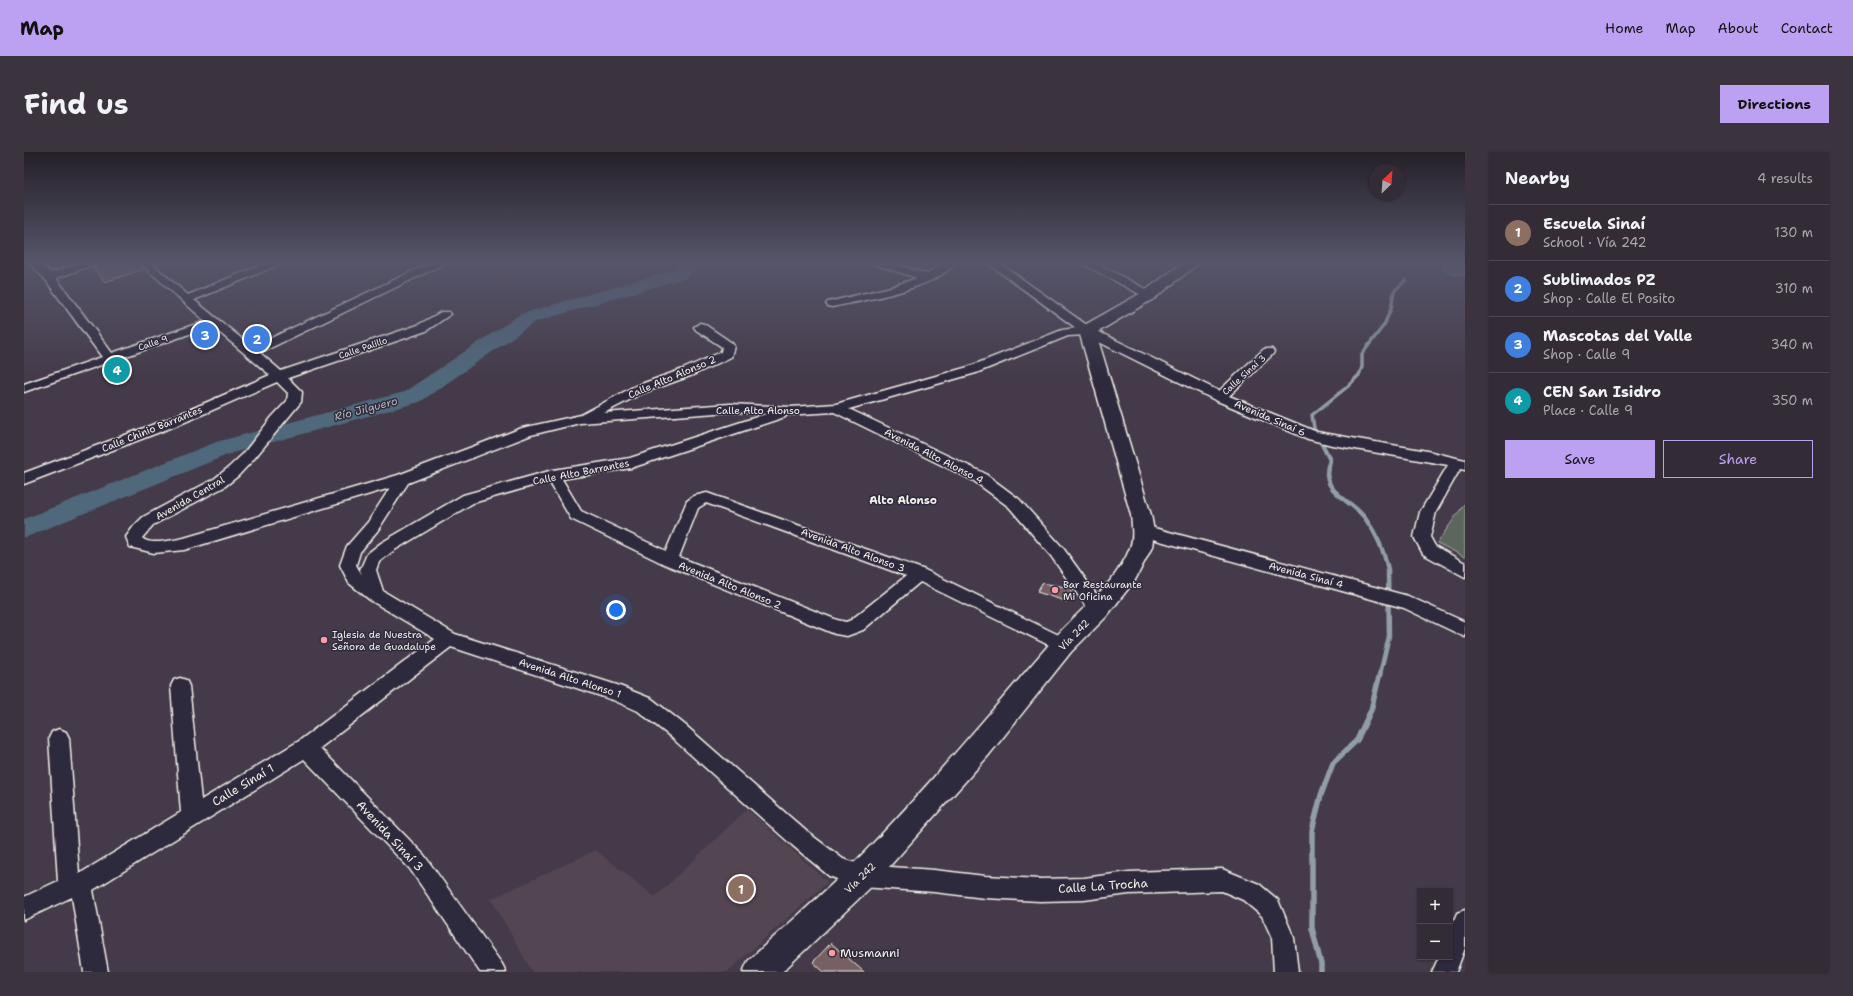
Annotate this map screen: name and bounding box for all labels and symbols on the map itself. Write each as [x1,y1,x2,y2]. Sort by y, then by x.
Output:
north arrow [1369,164,1405,200]
pin: 3 [192,320,218,350]
pin: 2 [244,324,270,354]
street label: Calle 9 [137,332,169,354]
street label: Calle Palillo [337,334,389,362]
street label: Calle Sinaí 3 [1220,352,1268,398]
street label: Calle Alto Alonso 2 [626,353,718,401]
pin: 4 [104,355,130,385]
water label: Río Jilguero [333,393,400,425]
street label: Avenida Sinaí 6 [1232,397,1308,439]
street label: Calle Chinio Barrantes [100,403,204,455]
street label: Calle Alto Alonso [716,404,800,417]
street label: Avenida Alto Alonso 4 [882,425,986,487]
street label: Calle Alto Barrantes [532,456,630,488]
street label: Avenida Central [153,473,227,523]
district label: Alto Alonso [869,493,937,508]
street label: Avenida Alto Alonso 3 [799,525,907,575]
street label: Avenida Alto Alonso 2 [677,558,783,612]
street label: Avenida Sinaí 4 [1267,559,1345,591]
place label: Bar Restaurante Mi Oficina [1063,578,1142,603]
marker: Bar Restaurante Mi Oficina [1050,585,1060,595]
your location [606,600,626,620]
street label: Vía 242 [1056,617,1092,653]
place label: Iglesia de Nuestra Señora de Guadalupe [332,628,436,653]
marker: Iglesia de Nuestra Señora de Guadalupe [319,635,329,645]
street label: Avenida Alto Alonso 1 [517,655,623,701]
street label: Calle Sinaí 1 [209,760,277,810]
street label: Avenida Sinaí 3 [353,797,427,875]
street label: Vía 242 [842,860,878,896]
pin: 1 [728,874,754,904]
street label: Calle La Trocha [1058,875,1149,897]
place label: Musmanni [840,945,900,961]
marker: Musmanni [827,948,837,958]

